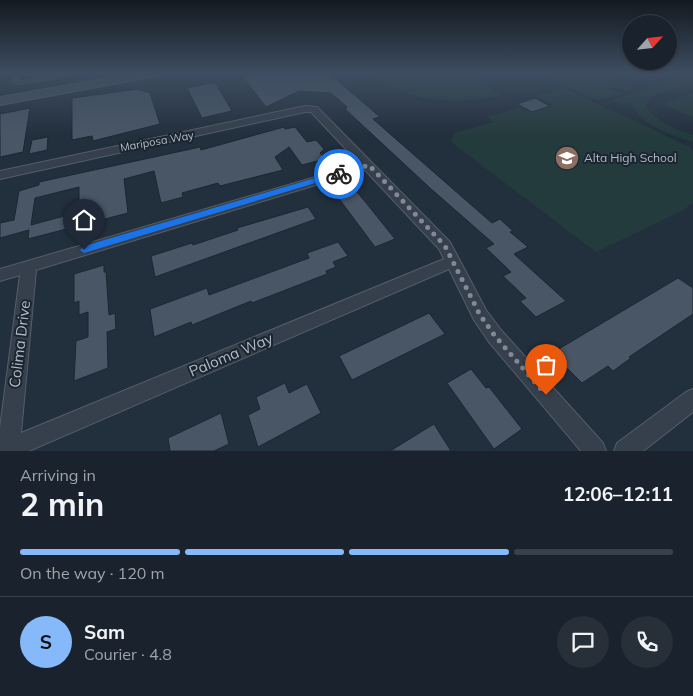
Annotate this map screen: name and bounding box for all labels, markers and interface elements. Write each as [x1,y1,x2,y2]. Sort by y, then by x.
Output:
north arrow [622,15,678,70]
map controls [622,15,677,70]
street label: Mariposa Way [119,128,195,154]
school or university icon: Alta High School [554,145,580,171]
courier [314,149,364,199]
place label: Alta High School [584,150,677,165]
icon: bike [325,160,353,188]
pin [63,199,105,250]
icon: home [70,206,98,234]
street label: Colima Drive [5,299,34,389]
street label: Paloma Way [186,328,276,381]
pin [525,344,567,395]
icon: bag [532,351,560,379]
text: Arriving in [20,465,96,485]
text: 12:06–12:11 [563,482,673,506]
text: 2 min [20,484,104,524]
text: On the way · 120 m [20,563,165,583]
button: chat [557,616,609,668]
button: phone [621,616,673,668]
text: Sam [84,620,125,644]
text: S [40,630,52,654]
text: Courier · 4.8 [84,644,172,664]

